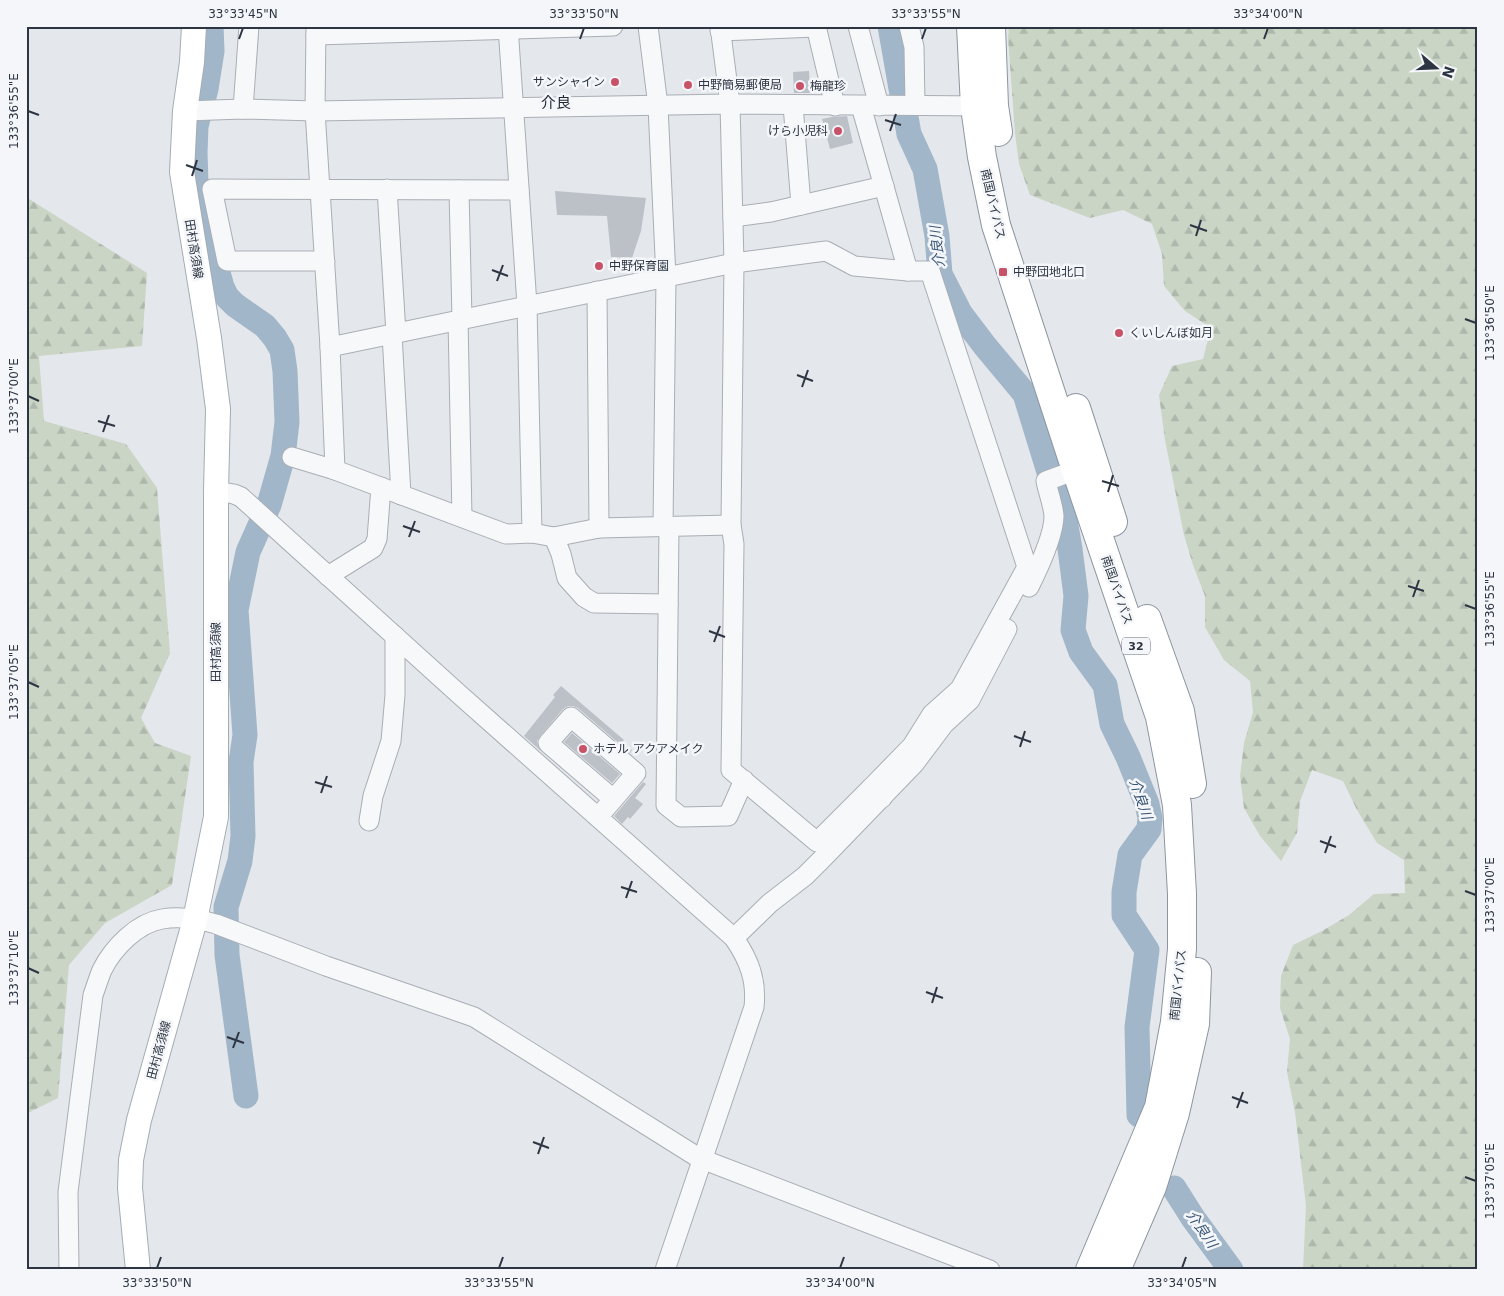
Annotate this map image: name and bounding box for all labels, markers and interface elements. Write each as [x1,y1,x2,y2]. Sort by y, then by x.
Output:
text: 33°33'45"N [208,7,278,21]
text: 33°33'50"N [549,7,619,21]
text: 33°33'55"N [891,7,961,21]
text: 33°34'00"N [1233,7,1303,21]
north arrow [1412,42,1462,92]
text: N [1439,64,1458,80]
text: 133°36'55"E [7,73,21,149]
place label: サンシャイン [533,75,605,89]
marker: サンシャイン [609,76,621,88]
place label: 中野簡易郵便局 [698,78,782,92]
marker: 中野簡易郵便局 [682,79,694,91]
place label: 梅龍珍 [810,79,846,93]
marker: 梅龍珍 [794,80,806,92]
district label: 介良 [541,94,571,112]
place label: けら小児科 [768,124,828,138]
marker: けら小児科 [832,125,844,137]
street label: 南国バイパス [978,167,1008,241]
street label: 田村高須線 [182,218,206,280]
water label: 介良川 [927,223,947,269]
place label: 中野保育園 [609,259,669,273]
marker: 中野保育園 [593,260,605,272]
place label: 中野団地北口 [1013,265,1085,279]
marker: 中野団地北口 [997,266,1009,278]
text: 133°36'50"E [1483,285,1497,361]
place label: くいしんぼ如月 [1129,326,1213,340]
marker: くいしんぼ如月 [1113,327,1125,339]
text: 133°37'00"E [7,358,21,434]
street label: 南国バイパス [1099,554,1135,626]
text: 133°36'55"E [1483,571,1497,647]
street label: 田村高須線 [209,622,223,682]
road number: 32 [1122,637,1150,654]
text: 133°37'05"E [7,644,21,720]
place label: ホテル アクアメイク [593,742,703,756]
marker: ホテル アクアメイク [577,743,589,755]
water label: 介良川 [1127,777,1156,823]
text: 133°37'00"E [1483,857,1497,933]
text: 133°37'10"E [7,930,21,1006]
street label: 南国バイパス [1167,949,1189,1021]
street label: 田村高須線 [144,1019,174,1081]
text: 133°37'05"E [1483,1143,1497,1219]
water label: 介良川 [1184,1207,1221,1253]
text: 33°33'50"N [122,1276,192,1290]
text: 33°33'55"N [464,1276,534,1290]
text: 33°34'00"N [805,1276,875,1290]
text: 33°34'05"N [1147,1276,1217,1290]

